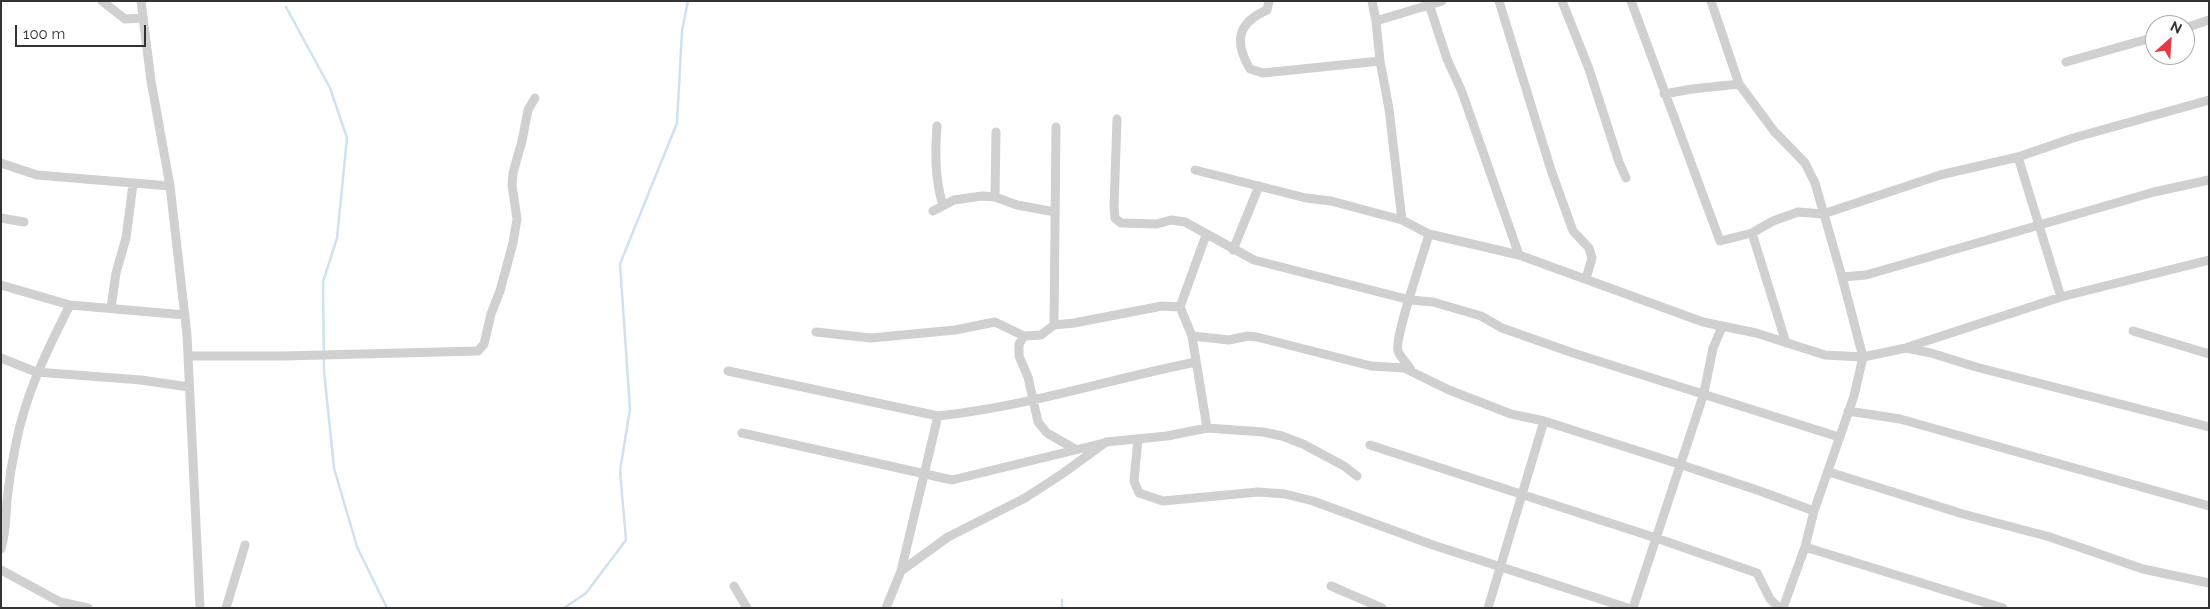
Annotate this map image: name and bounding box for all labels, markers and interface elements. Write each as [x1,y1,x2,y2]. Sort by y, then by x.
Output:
scale bar [18,15,149,47]
north arrow [2145,15,2195,65]
text: N [2168,18,2184,37]
text: 100 m [23,25,65,43]

